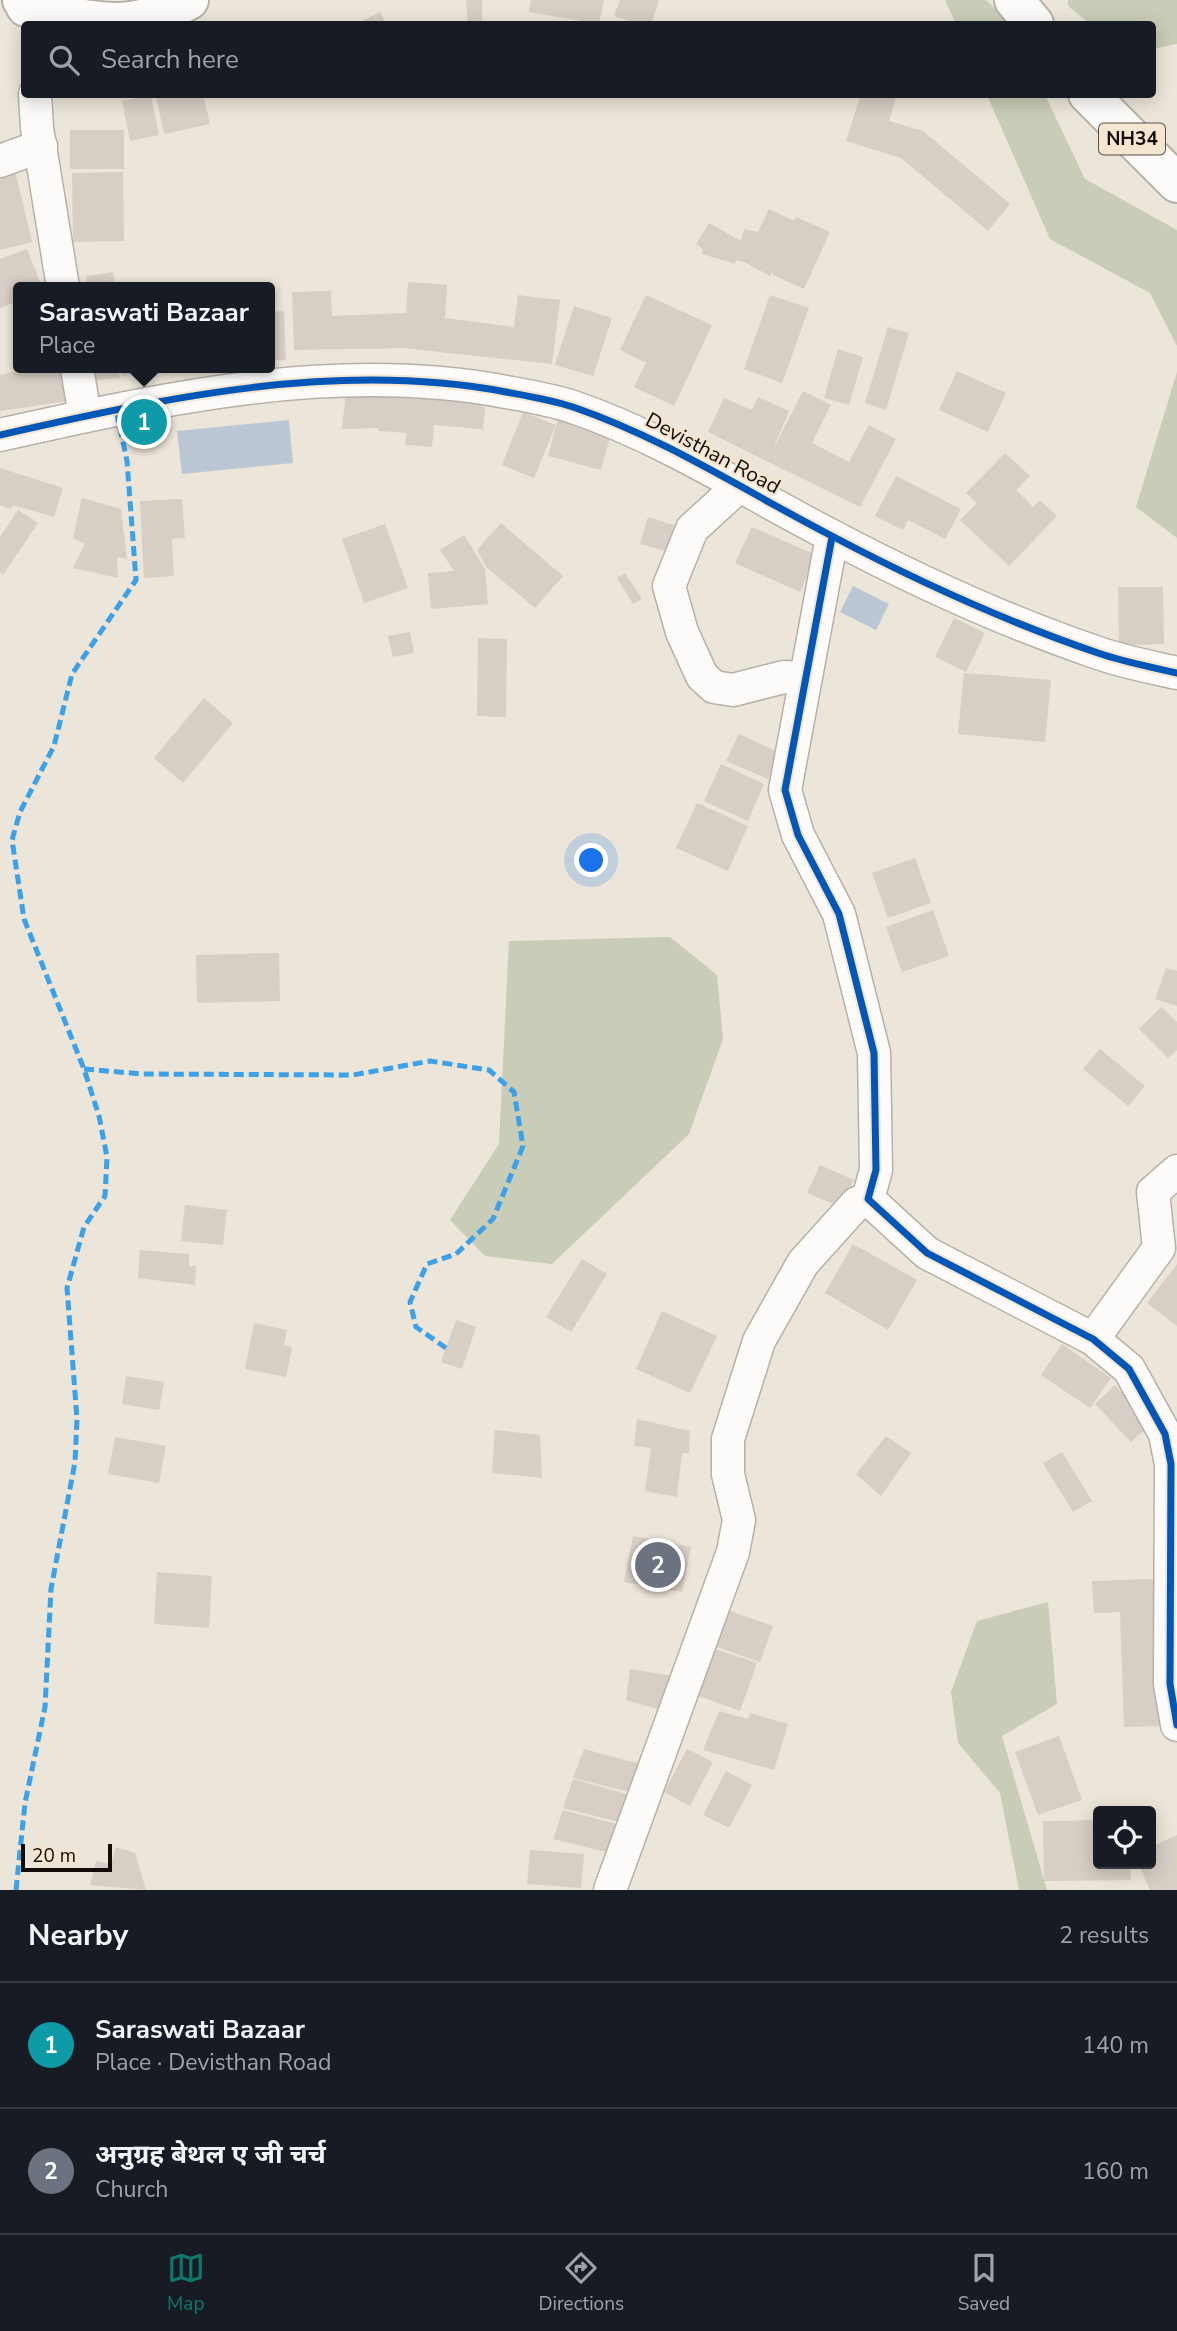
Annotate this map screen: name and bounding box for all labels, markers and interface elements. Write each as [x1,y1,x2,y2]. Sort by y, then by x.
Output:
search box [21,21,1156,98]
icon: search [45,41,83,79]
text: Search here [101,42,239,77]
road number: NH34 [1099,124,1165,154]
popup [13,282,275,373]
text: Saraswati Bazaar [39,295,249,330]
text: Place [39,330,95,361]
pin: 1 [121,396,167,448]
street label: Devisthan Road [641,406,785,500]
your location [574,843,608,877]
pin: 2 [635,1539,681,1591]
map controls [1093,1806,1156,1869]
button: locate [1093,1806,1156,1869]
scale bar [21,1841,112,1873]
text: 20 m [32,1843,76,1869]
text: Nearby [28,1915,128,1956]
text: 2 results [1059,1920,1149,1951]
text: Saraswati Bazaar [95,2012,305,2047]
text: 1 [44,2030,58,2061]
text: 140 m [1082,2030,1149,2061]
text: Place · Devisthan Road [95,2047,331,2078]
text: अनुग्रह बेथल ए जी चर्च [95,2137,326,2172]
text: 2 [44,2156,58,2187]
text: 160 m [1082,2156,1149,2187]
text: Church [95,2174,168,2205]
tab: Map [167,2249,205,2317]
tab: Directions [538,2249,624,2317]
tab: Saved [958,2249,1010,2317]

